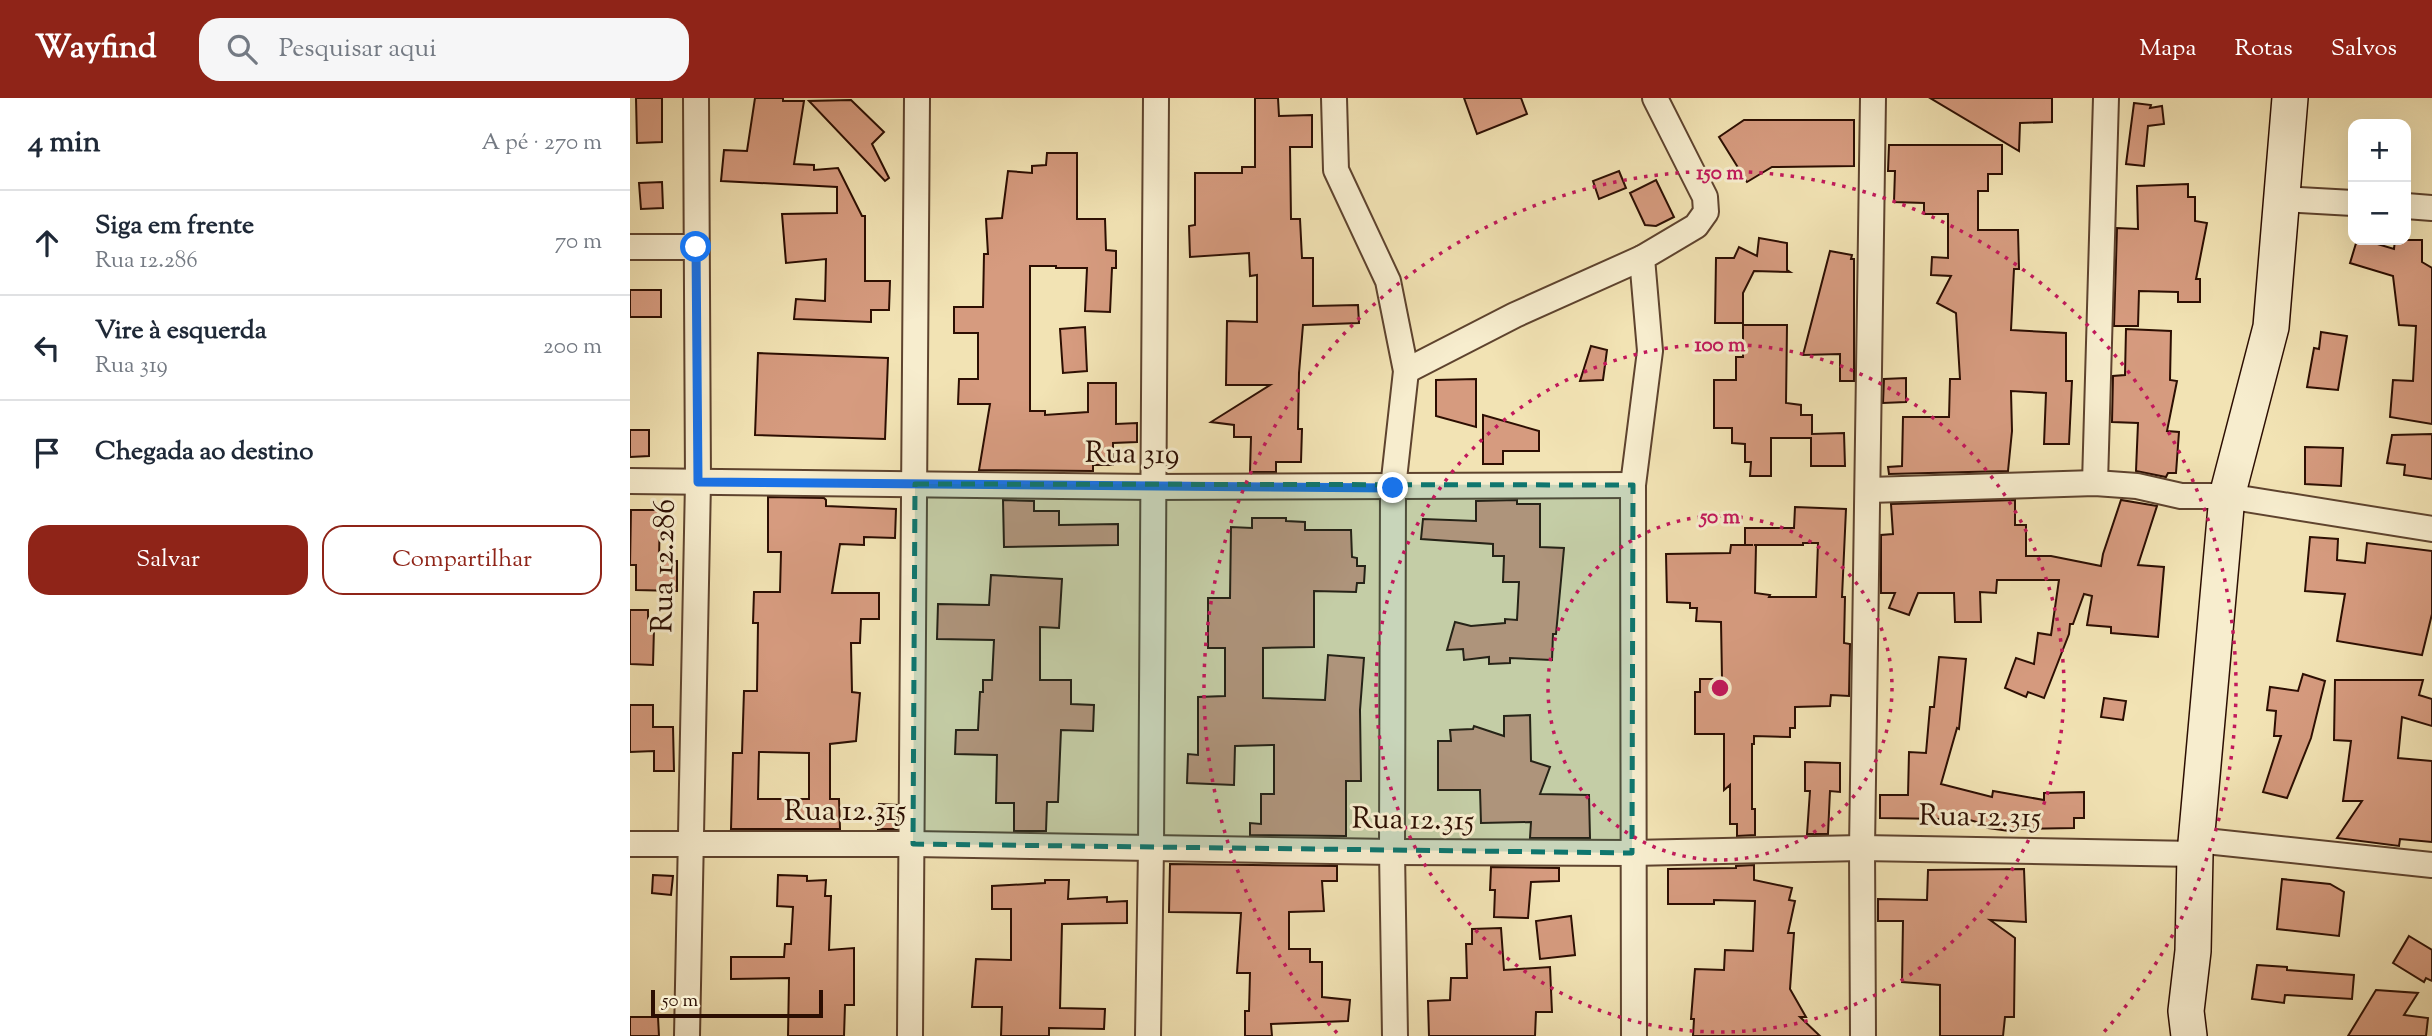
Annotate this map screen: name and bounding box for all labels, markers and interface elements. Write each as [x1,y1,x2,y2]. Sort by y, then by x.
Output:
search box [199,18,689,81]
text: Wayfind [35,25,157,73]
icon: search [223,30,261,68]
text: Pesquisar aqui [279,31,437,68]
text: Mapa [2139,32,2197,66]
text: Rotas [2235,32,2293,66]
text: Salvos [2331,32,2397,66]
map controls [2348,119,2411,245]
button: + [2348,119,2411,182]
text: 4 min [28,122,101,165]
text: A pé · 270 m [481,127,602,160]
text: 150 m [1696,159,1744,189]
button: − [2348,182,2411,245]
text: Siga em frente [95,208,254,245]
icon: ahead [28,224,66,262]
text: 70 m [555,226,602,259]
route start [680,231,711,262]
text: Rua 12.286 [95,245,198,278]
text: Vire à esquerda [95,313,267,350]
icon: left [28,329,66,367]
text: 200 m [543,331,602,364]
text: 100 m [1695,331,1746,361]
text: Rua 319 [95,350,168,383]
street label: Rua 319 [1084,433,1180,477]
icon: arrive [28,434,66,472]
text: Chegada ao destino [95,434,313,471]
route end [1377,472,1408,503]
street label: Rua 12.286 [642,499,688,633]
text: 50 m [1698,503,1741,533]
button: Salvar [28,525,308,595]
button: Compartilhar [322,525,602,595]
centre of rings [1708,676,1732,700]
street label: Rua 12.315 [784,791,906,834]
street label: Rua 12.315 [1918,795,2042,841]
street label: Rua 12.315 [1351,798,1475,844]
scale bar [651,987,822,1019]
text: 50 m [662,988,698,1015]

